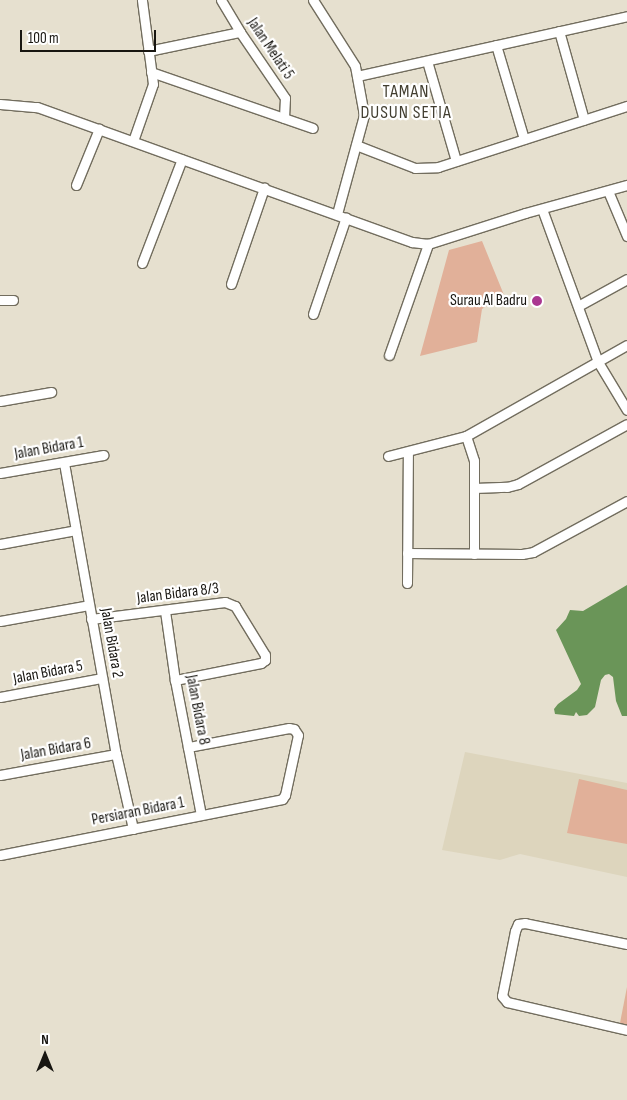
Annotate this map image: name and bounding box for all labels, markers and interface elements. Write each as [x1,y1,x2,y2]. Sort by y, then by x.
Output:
street label: Jalan Melati 5 [243,15,297,83]
scale bar [22,20,159,52]
text: 100 m [28,29,59,48]
district label: TAMAN DUSUN SETIA [359,82,453,125]
place label: Surau Al Badru [450,291,527,311]
marker: Surau Al Badru [531,295,543,307]
street label: Jalan Bidara 1 [13,434,85,464]
street label: Jalan Bidara 8/3 [136,579,220,609]
street label: Jalan Bidara 2 [95,607,127,679]
street label: Jalan Bidara 5 [12,657,84,689]
street label: Jalan Bidara 8 [181,673,213,747]
street label: Jalan Bidara 6 [19,734,93,766]
street label: Persiaran Bidara 1 [90,794,186,830]
north arrow [20,1030,70,1080]
text: N [41,1031,49,1048]

